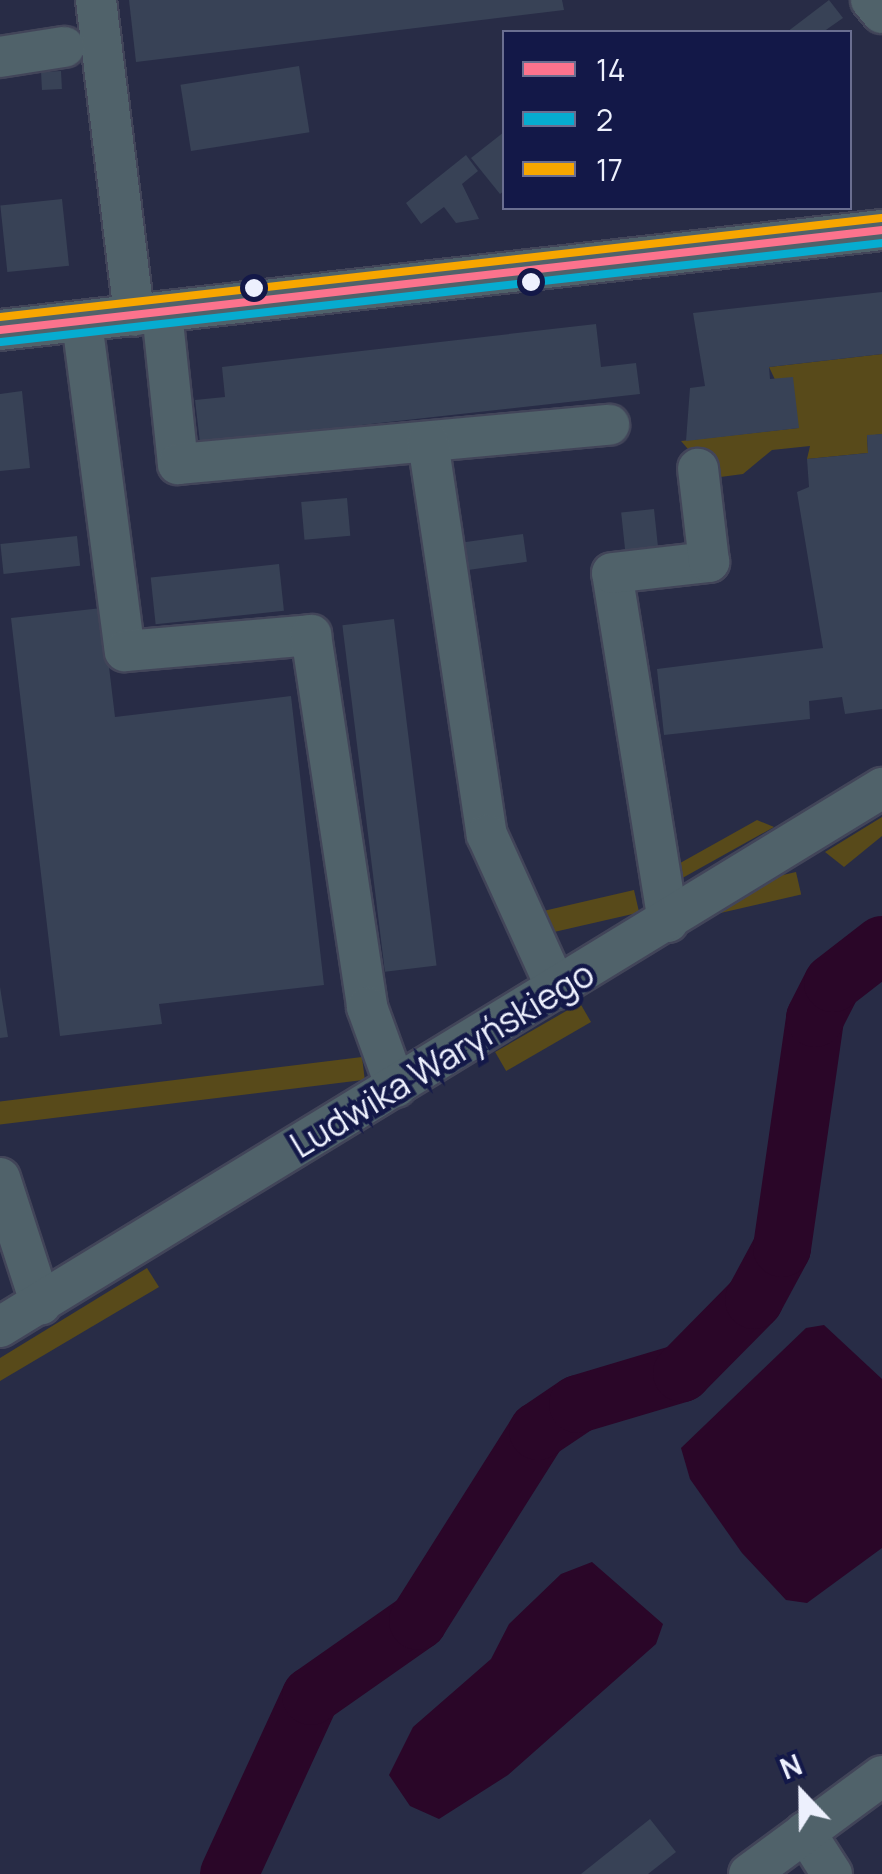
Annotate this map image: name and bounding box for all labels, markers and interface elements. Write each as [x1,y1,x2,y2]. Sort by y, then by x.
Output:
legend [502,30,852,210]
text: 14 [596,49,625,90]
text: 2 [596,99,613,140]
text: 17 [596,149,623,190]
unlabelled marker [521,272,541,292]
unlabelled marker [244,278,264,298]
street label: Ludwika Waryńskiego [283,952,601,1166]
north arrow [752,1744,852,1844]
text: N [774,1745,807,1788]

